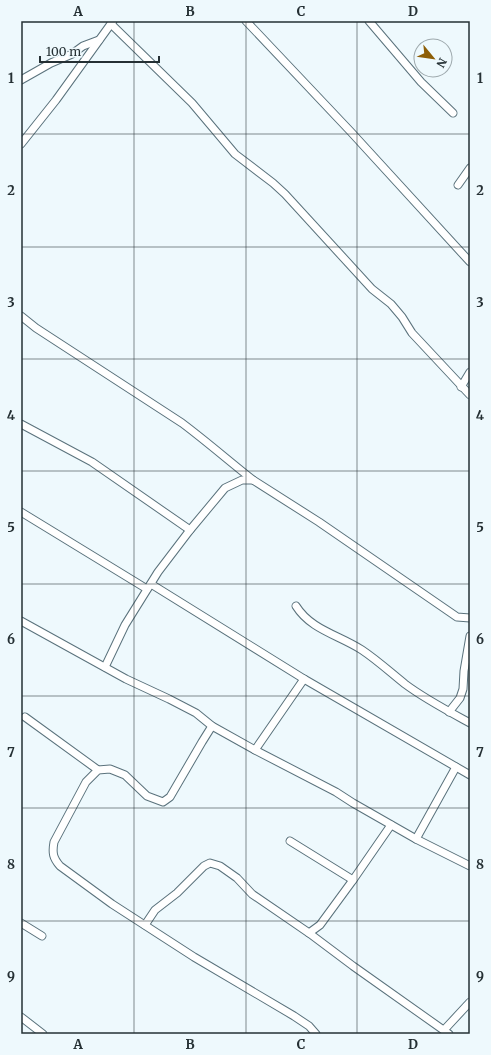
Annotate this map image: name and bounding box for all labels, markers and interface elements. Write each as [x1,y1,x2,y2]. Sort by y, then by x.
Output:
text: A [72,3,83,20]
text: B [185,3,195,20]
text: C [297,3,306,20]
text: D [408,3,418,20]
scale bar [40,38,159,64]
north arrow [413,38,453,78]
text: 100 m [46,44,81,59]
text: N [433,56,450,70]
text: 1 [8,70,14,87]
text: 1 [477,70,483,87]
text: 2 [7,182,15,199]
text: 2 [476,182,484,199]
text: 3 [7,294,15,311]
text: 3 [476,294,484,311]
text: 4 [7,407,16,424]
text: 4 [476,407,485,424]
text: 5 [7,519,15,536]
text: 5 [476,519,484,536]
text: 6 [7,631,15,648]
text: 6 [476,631,484,648]
text: 7 [7,744,15,761]
text: 7 [476,744,484,761]
text: 8 [7,856,15,873]
text: 8 [476,856,484,873]
text: 9 [7,968,15,985]
text: 9 [476,968,484,985]
text: A [72,1036,83,1053]
text: B [185,1036,195,1053]
text: C [297,1036,306,1053]
text: D [408,1036,418,1053]

